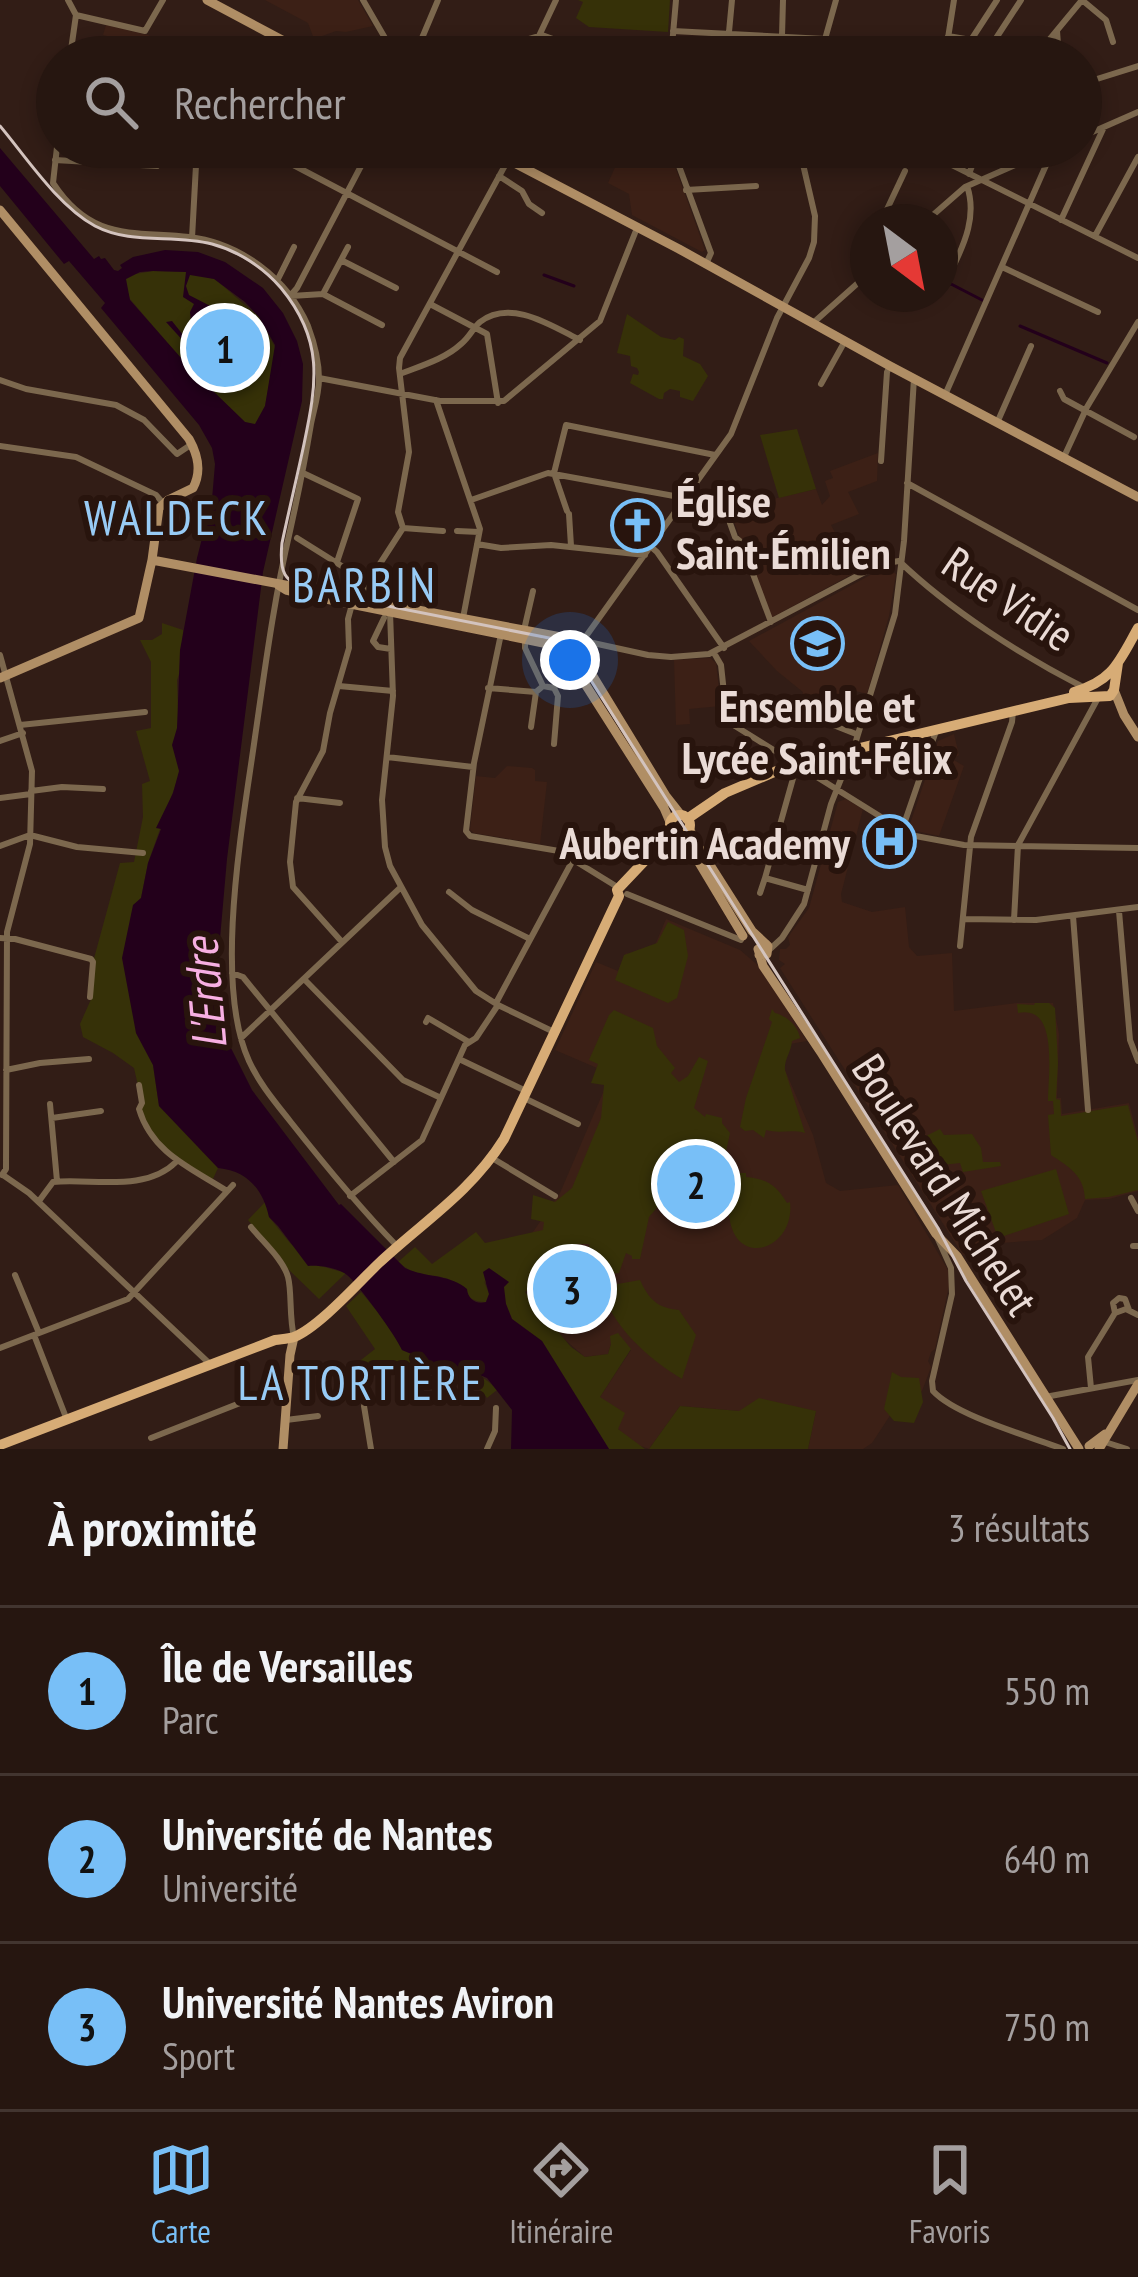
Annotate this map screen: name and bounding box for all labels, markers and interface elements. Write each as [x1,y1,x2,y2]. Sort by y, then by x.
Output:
search box [36,36,1102,168]
icon: search [78,69,144,135]
text: Rechercher [174,73,346,131]
north arrow [850,204,958,312]
pin: 1 [186,303,264,393]
place label: Église Saint-Émilien [676,471,891,581]
district label: WALDECK [84,486,270,548]
church icon: Église Saint-Émilien [609,498,665,554]
street label: Rue Vidie [932,533,1086,663]
district label: BARBIN [292,553,438,615]
school or university icon: Ensemble et Lycée Saint-Félix [789,616,845,672]
your location [540,630,600,690]
place label: Ensemble et Lycée Saint-Félix [682,676,952,786]
place label: Aubertin Academy [558,813,851,871]
hospital icon: Aubertin Academy [861,814,917,870]
water label: L'Erdre [168,933,240,1052]
street label: Boulevard Michelet [840,1043,1052,1326]
pin: 2 [657,1139,735,1229]
pin: 3 [533,1244,611,1334]
district label: LA TORTIÈRE [238,1351,484,1413]
text: À proximité [48,1494,257,1560]
text: 3 résultats [948,1502,1090,1553]
text: Île de Versailles [162,1636,413,1694]
text: 1 [78,1665,96,1716]
text: 550 m [1004,1665,1090,1716]
text: Parc [162,1694,219,1745]
text: Université de Nantes [162,1804,493,1862]
text: 2 [78,1833,96,1884]
text: 640 m [1004,1833,1090,1884]
text: Université [162,1862,298,1913]
text: Université Nantes Aviron [162,1972,554,2030]
text: 3 [78,2001,96,2052]
text: 750 m [1004,2001,1090,2052]
text: Sport [162,2030,235,2081]
tab: Carte [148,2137,214,2252]
tab: Itinéraire [509,2137,613,2252]
tab: Favoris [909,2137,990,2252]

